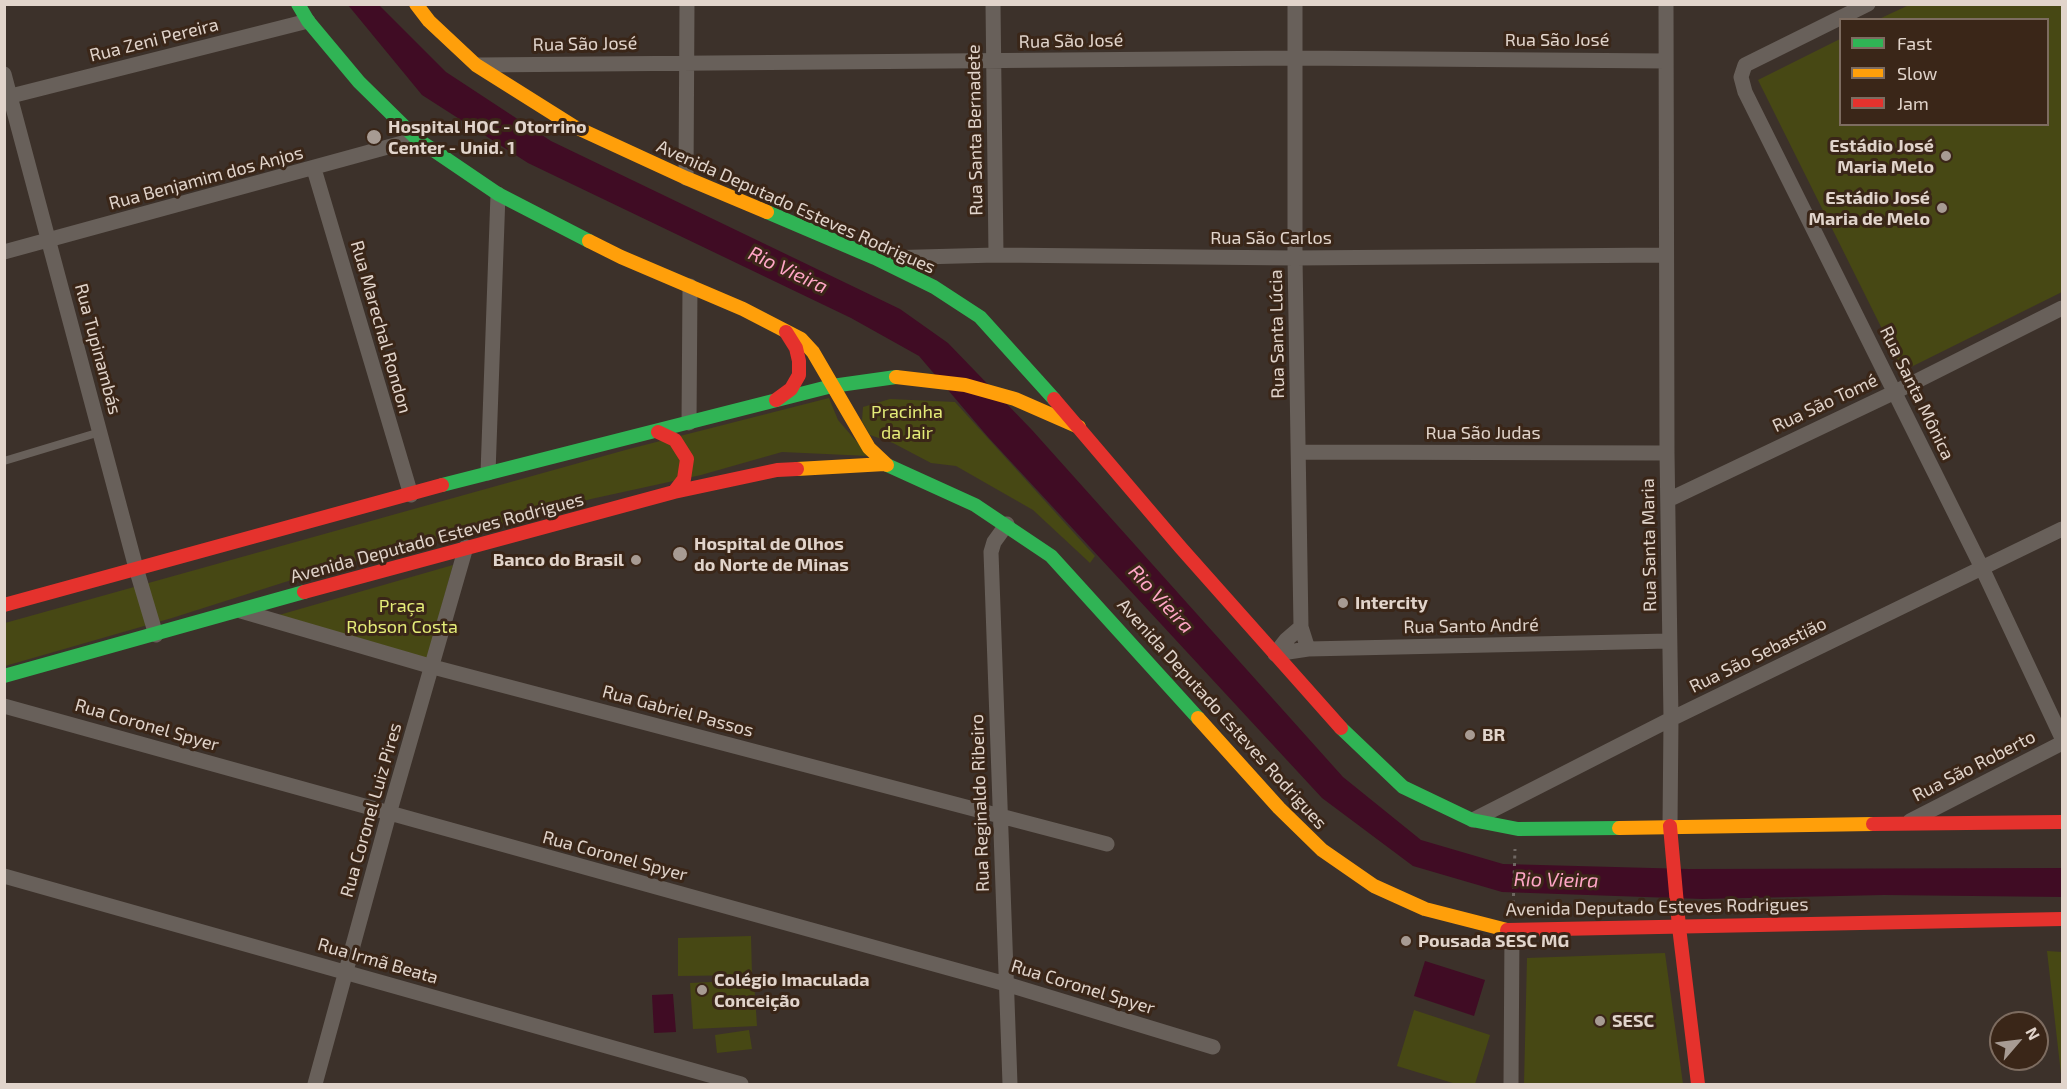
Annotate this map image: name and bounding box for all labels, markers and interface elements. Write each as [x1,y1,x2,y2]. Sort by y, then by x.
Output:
street label: Rua Zeni Pereira [87,13,221,67]
legend [1839,18,2049,126]
street label: Rua São José [1018,29,1124,53]
street label: Rua São José [1505,29,1609,51]
street label: Rua São José [532,32,638,56]
text: Fast [1897,32,1932,54]
street label: Rua Santa Bernadete [963,44,987,216]
text: Slow [1897,62,1937,84]
text: Jam [1897,92,1929,114]
place label: Hospital HOC - Otorrino Center - Unid. 1 [388,116,587,158]
marker: Hospital HOC - Otorrino Center - Unid. 1 [365,128,383,146]
place label: Estádio José Maria Melo [1829,135,1934,178]
street label: Avenida Deputado Esteves Rodrigues [653,136,939,278]
street label: Rua Benjamim dos Anjos [107,142,305,214]
marker: Estádio José Maria Melo [1939,149,1953,163]
place label: Estádio José Maria de Melo [1809,187,1930,230]
marker: Estádio José Maria de Melo [1935,201,1949,215]
street label: Rua São Carlos [1210,227,1332,249]
street label: Rua Marechal Rondon [346,238,416,416]
water label: Rio Vieira [744,241,832,299]
street label: Rua Santa Lúcia [1265,269,1289,399]
street label: Rua Tupinambás [70,281,126,417]
street label: Rua Santa Mônica [1875,323,1959,463]
street label: Rua São Tomé [1769,369,1881,437]
park label: Pracinha da Jair [871,401,943,444]
street label: Rua São Judas [1425,422,1541,444]
street label: Rua Santa Maria [1637,478,1661,612]
street label: Avenida Deputado Esteves Rodrigues [288,488,586,588]
place label: Hospital de Olhos do Norte de Minas [694,533,849,576]
marker: Hospital de Olhos do Norte de Minas [671,545,689,563]
place label: Banco do Brasil [493,549,624,571]
marker: Banco do Brasil [629,553,643,567]
water label: Rio Vieira [1123,560,1199,638]
place label: Intercity [1355,592,1428,614]
street label: Avenida Deputado Esteves Rodrigues [1113,594,1331,834]
park label: Praça Robson Costa [346,595,458,638]
marker: Intercity [1336,596,1350,610]
street label: Rua São Sebastião [1686,612,1830,698]
street label: Rua Santo André [1403,614,1539,638]
street label: Rua Gabriel Passos [600,680,756,742]
street label: Rua Coronel Spyer [72,694,222,756]
street label: Rua Reginaldo Ribeiro [966,714,994,892]
street label: Rua Coronel Luiz Pires [336,720,406,900]
place label: BR [1482,724,1505,746]
street label: Rua São Roberto [1909,726,2039,806]
marker: BR [1463,728,1477,742]
street label: Rua Coronel Spyer [540,826,690,886]
water label: Rio Vieira [1513,867,1599,893]
street label: Avenida Deputado Esteves Rodrigues [1505,894,1809,920]
place label: Pousada SESC MG [1418,930,1569,952]
street label: Rua Irmã Beata [315,933,441,989]
marker: Pousada SESC MG [1399,934,1413,948]
street label: Rua Coronel Spyer [1009,955,1157,1019]
place label: Colégio Imaculada Conceição [714,969,870,1012]
marker: Colégio Imaculada Conceição [695,983,709,997]
place label: SESC [1612,1010,1654,1032]
north arrow [1989,1011,2049,1071]
marker: SESC [1593,1014,1607,1028]
text: N [2022,1024,2045,1043]

